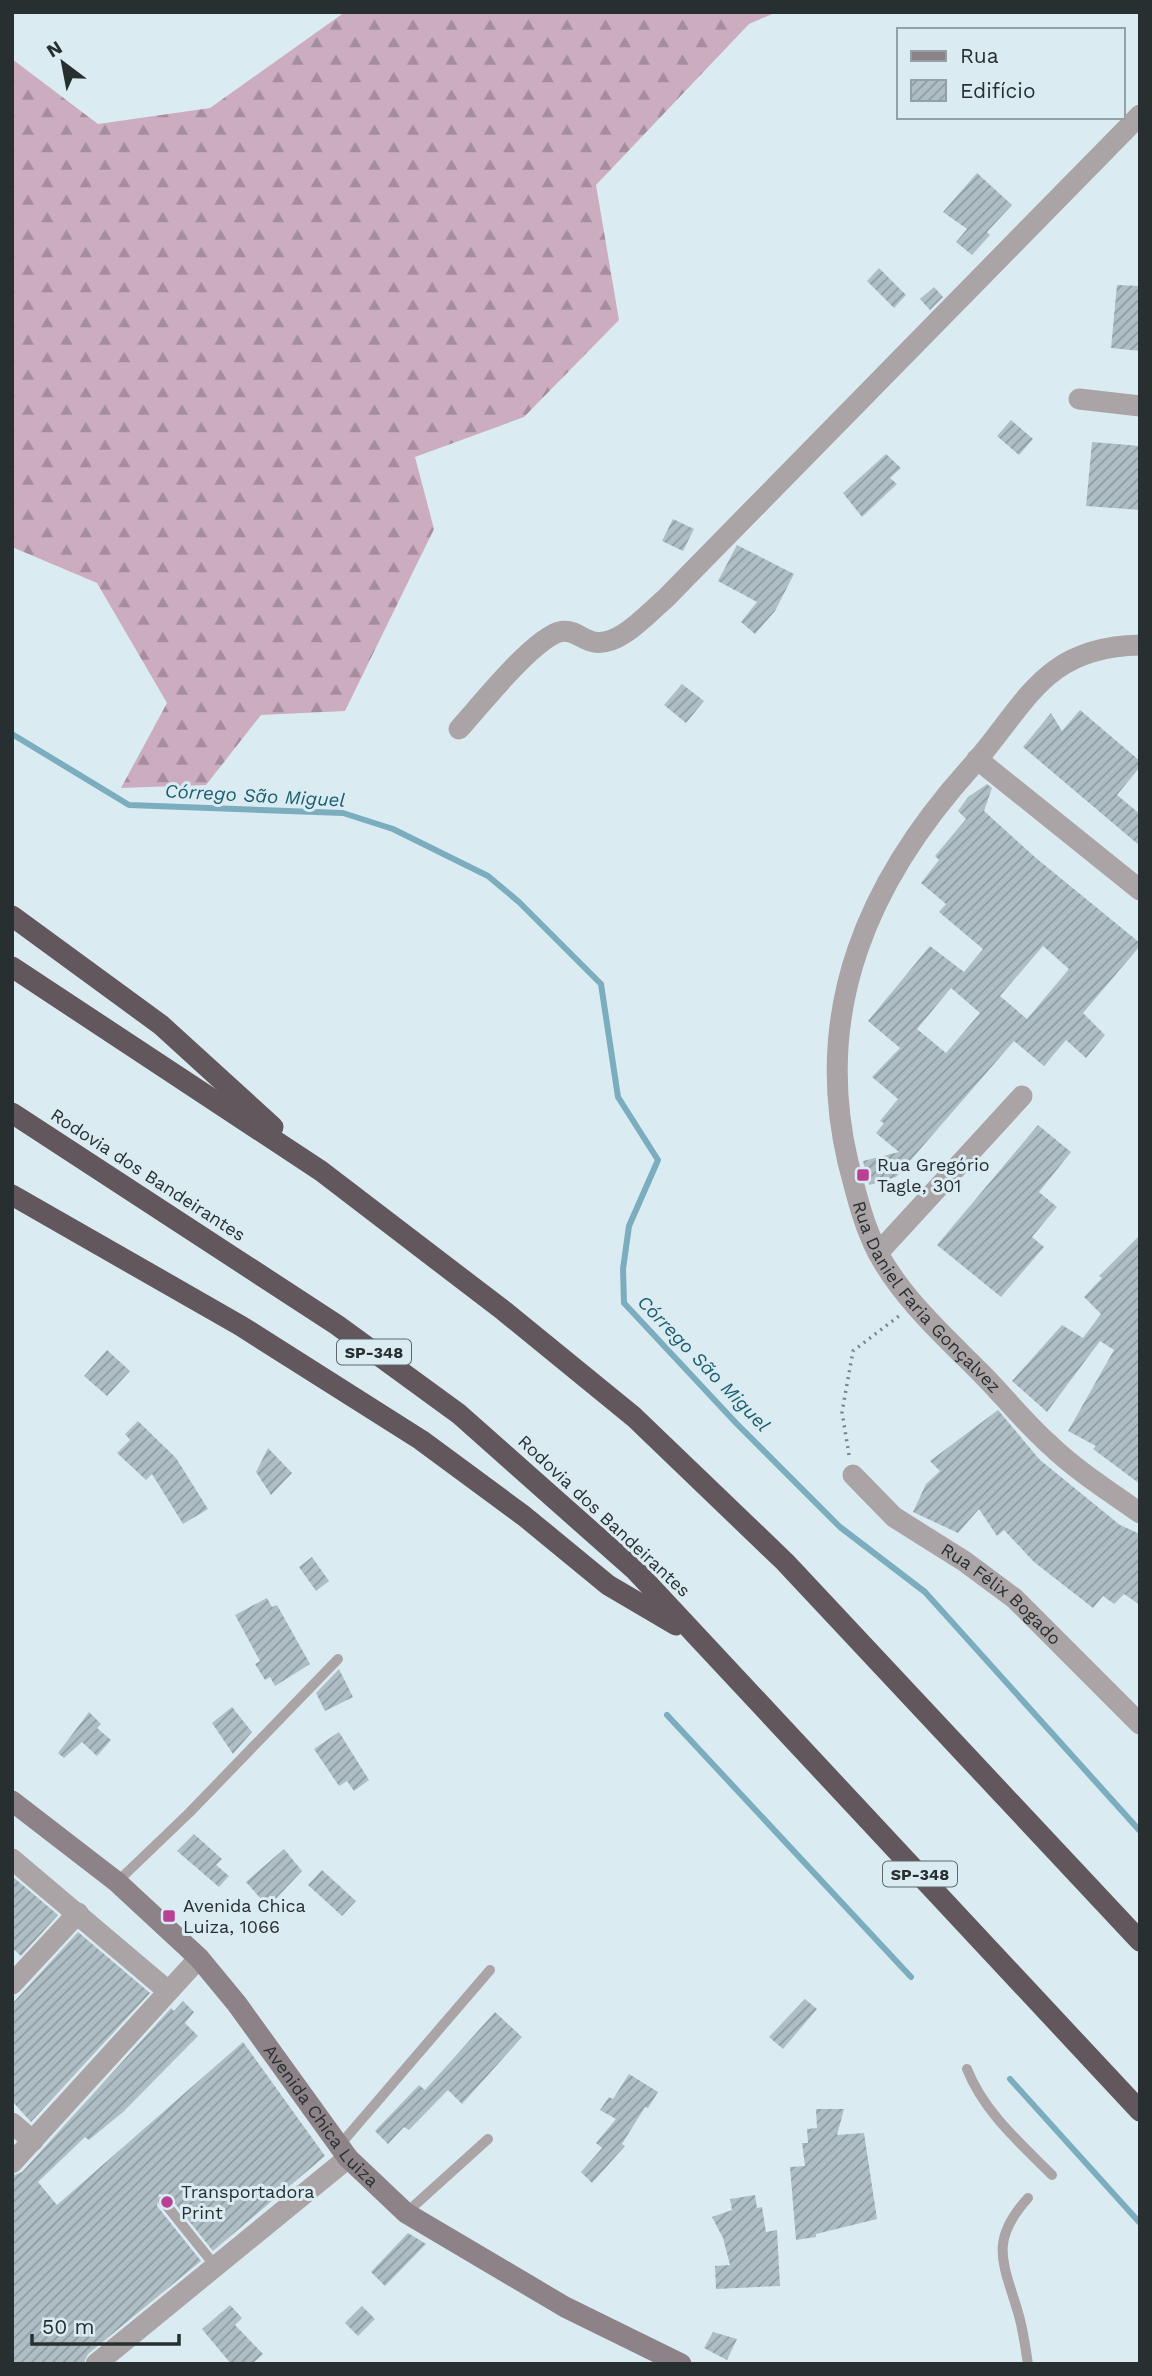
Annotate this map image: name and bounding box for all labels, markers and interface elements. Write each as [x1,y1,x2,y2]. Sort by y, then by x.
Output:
north arrow [28,28,98,98]
legend [897,28,1124,119]
text: N [42,36,66,62]
text: Rua [960,43,999,68]
text: Edifício [960,78,1036,103]
water label: Córrego São Miguel [164,779,346,812]
street label: Rodovia dos Bandeirantes [47,1104,249,1245]
place label: Rua Gregório Tagle, 301 [877,1154,990,1196]
marker: Rua Gregório Tagle, 301 [855,1167,871,1183]
street label: Rua Daniel Faria Gonçalvez [849,1198,1005,1397]
water label: Córrego São Miguel [633,1290,775,1436]
road number: SP-348 [337,1340,411,1364]
street label: Rodovia dos Bandeirantes [514,1430,695,1601]
street label: Rua Félix Bogado [937,1538,1066,1649]
road number: SP-348 [883,1862,957,1886]
place label: Avenida Chica Luiza, 1066 [183,1895,306,1937]
marker: Avenida Chica Luiza, 1066 [161,1908,177,1924]
street label: Avenida Chica Luiza [260,2040,383,2191]
place label: Transportadora Print [181,2181,315,2223]
marker: Transportadora Print [159,2194,175,2210]
scale bar [32,2302,178,2346]
text: 50 m [42,2314,94,2339]

